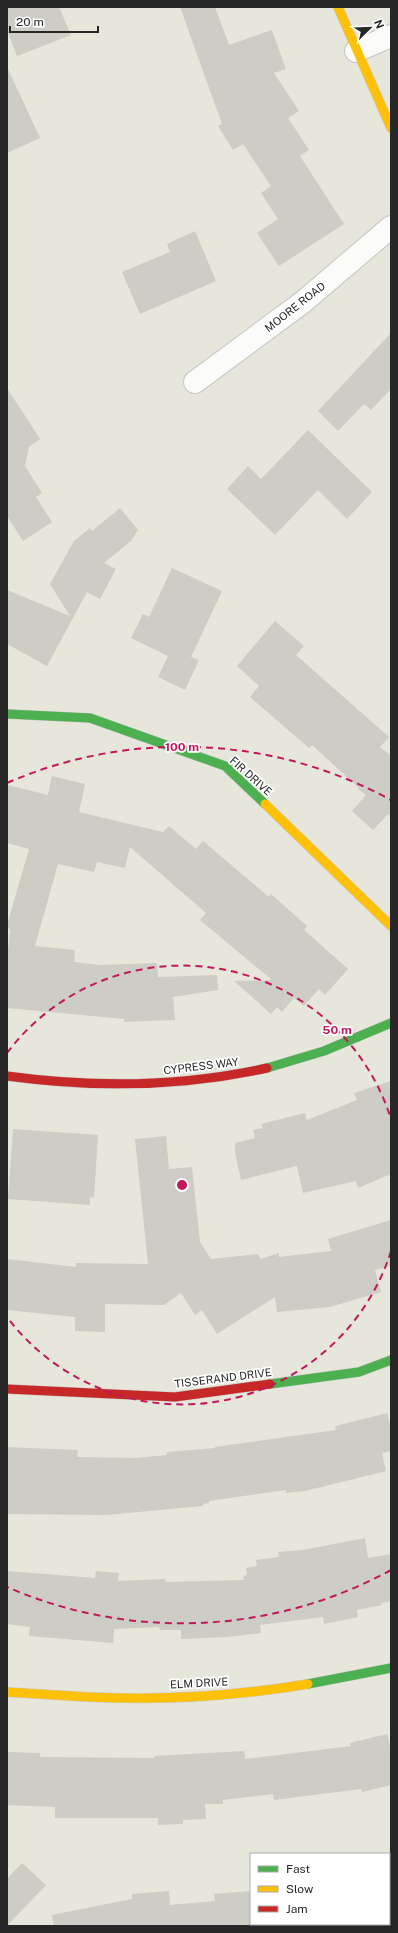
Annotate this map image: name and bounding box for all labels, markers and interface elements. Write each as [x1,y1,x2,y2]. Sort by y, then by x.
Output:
scale bar [10,8,98,34]
north arrow [350,8,390,48]
text: 20 m [16,15,44,29]
text: N [372,18,386,30]
street label: MOORE ROAD [262,279,328,334]
text: 100 m [165,740,199,754]
street label: FIR DRIVE [228,754,275,798]
text: 50 m [322,1023,352,1037]
street label: CYPRESS WAY [163,1055,239,1077]
centre of rings [175,1178,189,1192]
street label: TISSERAND DRIVE [174,1366,272,1390]
street label: ELM DRIVE [170,1675,228,1691]
legend [250,1853,390,1925]
text: Fast [286,1862,311,1876]
text: Slow [286,1882,314,1896]
text: Jam [286,1902,308,1916]

